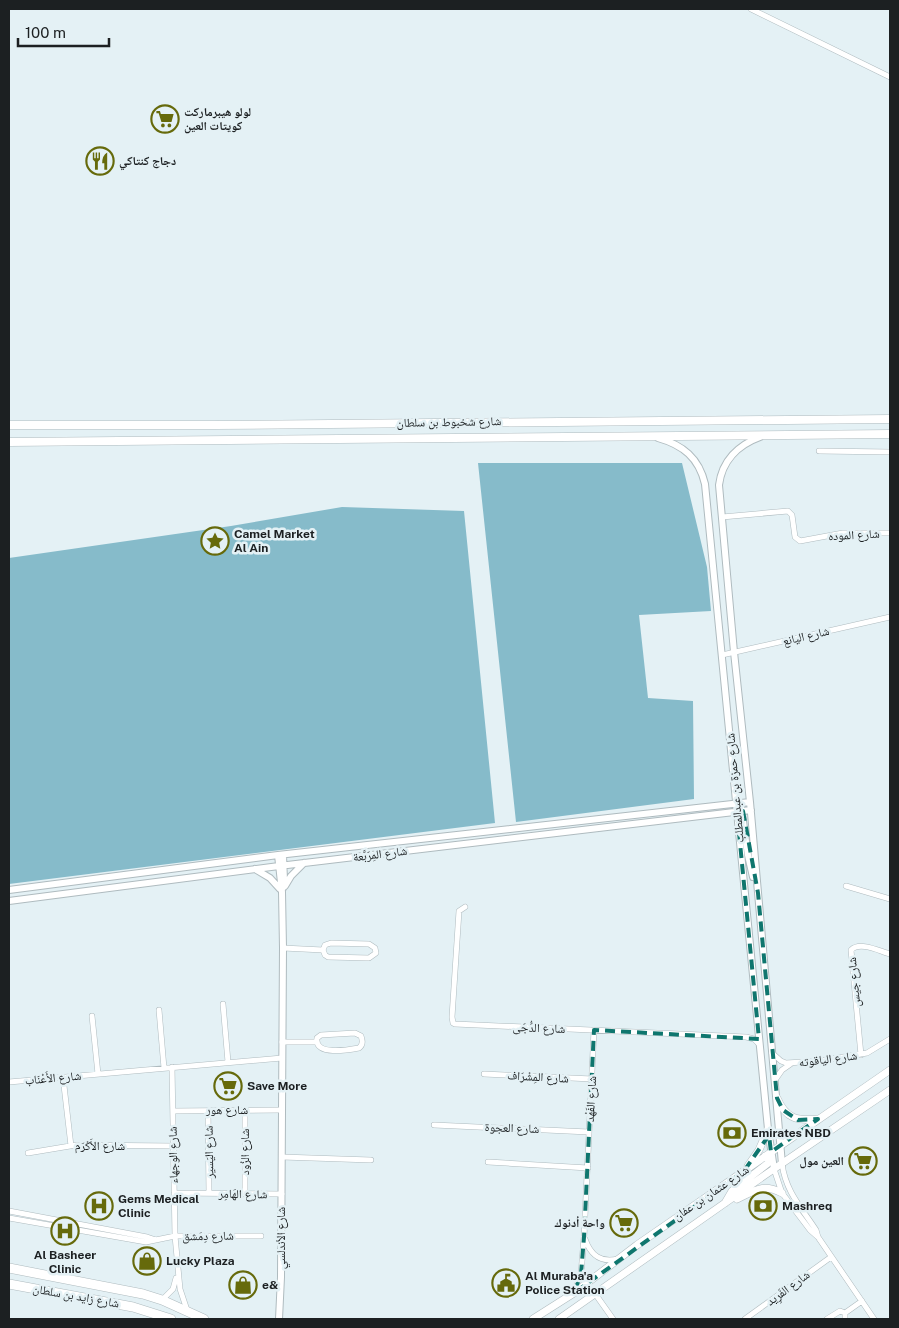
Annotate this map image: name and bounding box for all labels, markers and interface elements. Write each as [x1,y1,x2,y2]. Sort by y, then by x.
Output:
scale bar [18,15,109,47]
text: 100 m [25,24,66,41]
supermarket icon: لولو هيبرماركت كويتات العين [150,104,180,134]
place label: لولو هيبرماركت كويتات العين [184,105,251,134]
restaurant icon: دجاج كنتاكي [85,146,115,176]
place label: دجاج كنتاكي [119,154,176,171]
street label: شارع شخبوط بن سلطان [397,414,502,431]
place icon: Camel Market Al Ain [200,526,230,556]
place label: Camel Market Al Ain [234,527,315,555]
street label: شارع الموده [828,527,880,544]
street label: شارع اليانع [781,624,831,649]
street label: شارع حمزة بن عبدالمطلب [723,732,748,843]
street label: شارع المِرَبَّعة [352,844,408,865]
street label: شارع جيس [845,956,864,1007]
street label: شارع الدُّجَى [512,1020,566,1037]
street label: شارع الياقوته [798,1048,858,1071]
street label: شارع الأَعْنَاب [24,1068,82,1088]
street label: شارع المِشْرَاف [507,1068,569,1087]
supermarket icon: Save More [213,1071,243,1101]
street label: شارع الفَهْد [583,1076,600,1122]
place label: Save More [247,1079,307,1093]
street label: شارع هور [205,1103,248,1118]
bank icon: Emirates NBD [717,1118,747,1148]
street label: شارع العجوة [484,1120,540,1137]
street label: شارع اليَسير [202,1125,217,1179]
street label: شارع الوجهاء [165,1126,181,1184]
place label: Emirates NBD [751,1126,831,1140]
street label: شارع الزُود [238,1129,253,1175]
street label: شارع الأَكْرَم [75,1138,125,1154]
supermarket icon: العين مول [848,1146,878,1176]
place label: العين مول [800,1154,844,1169]
street label: شارع عثمان بن عفان [671,1163,752,1224]
street label: شارع الهَامِر [217,1187,268,1202]
hospital icon: Gems Medical Clinic [84,1191,114,1221]
bank icon: Mashreq [748,1191,778,1221]
place label: Gems Medical Clinic [118,1192,199,1220]
place label: Mashreq [782,1199,832,1213]
street label: شارع الأندلسي [274,1207,291,1269]
supermarket icon: واحة أدنوك [609,1208,639,1238]
hospital icon: Al Basheer Clinic [50,1216,80,1246]
place label: واحة أدنوك [554,1216,605,1230]
street label: شارع دِمَشق [182,1229,234,1244]
shop icon: Lucky Plaza [132,1246,162,1276]
place label: Al Basheer Clinic [34,1248,96,1276]
place label: Lucky Plaza [166,1254,235,1268]
street label: شارع الفَرِيد [763,1267,814,1310]
public building icon: Al Muraba'a Police Station [491,1268,521,1298]
place label: Al Muraba'a Police Station [525,1269,605,1297]
shop icon: e& [228,1270,258,1300]
place label: e& [262,1278,278,1292]
street label: شارع زايد بن سلطان [31,1281,120,1312]

